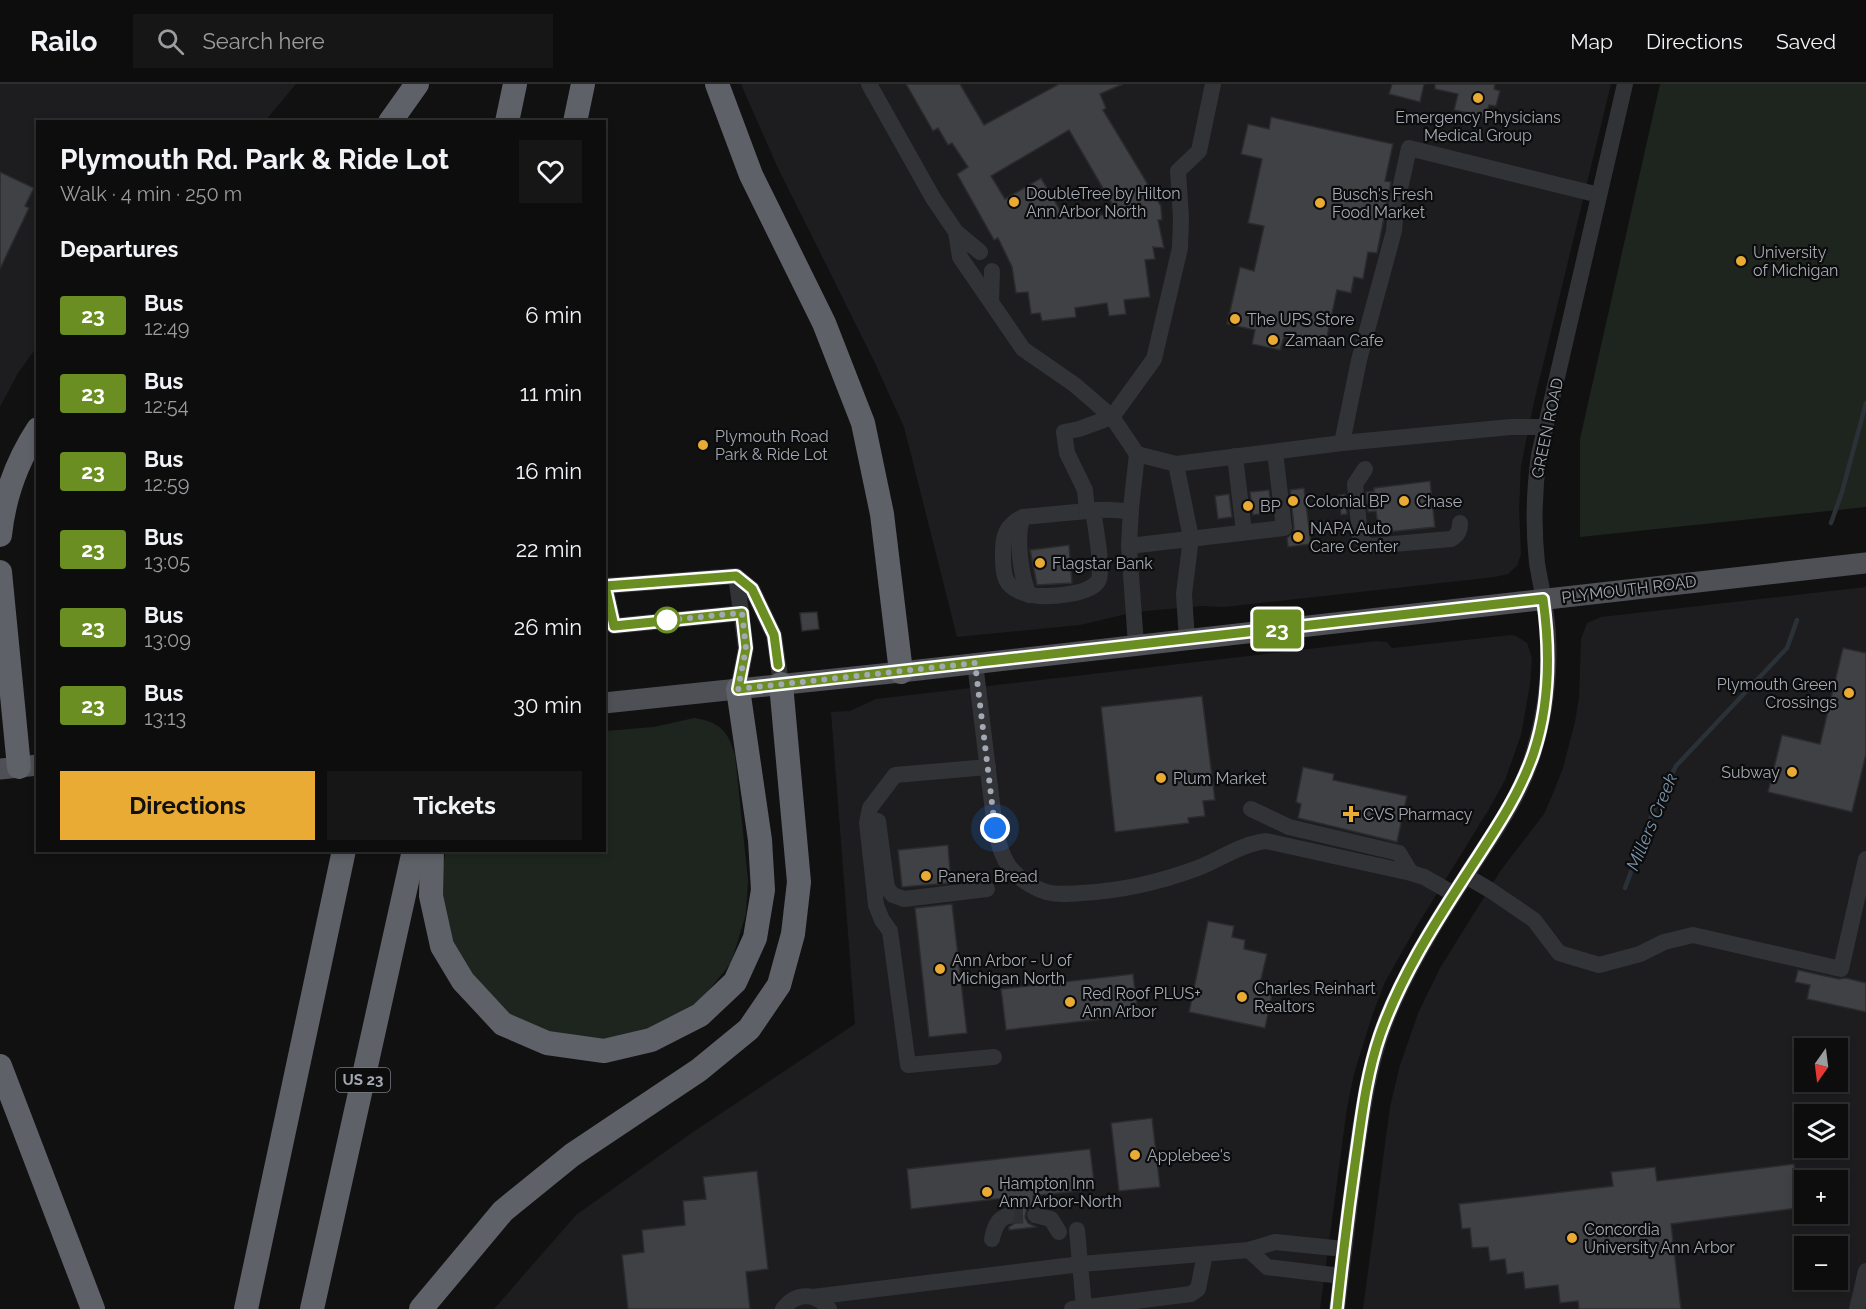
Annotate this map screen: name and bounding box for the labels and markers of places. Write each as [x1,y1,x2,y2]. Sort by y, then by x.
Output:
marker: Emergency Physicians Medical Group [1471,91,1485,105]
place label: Emergency Physicians Medical Group [1395,108,1561,145]
place label: DoubleTree by Hilton Ann Arbor North [1026,184,1181,221]
place label: Busch's Fresh Food Market [1332,185,1433,222]
marker: DoubleTree by Hilton Ann Arbor North [1007,195,1021,209]
marker: Busch's Fresh Food Market [1313,196,1327,210]
place label: University of Michigan [1753,243,1838,280]
marker: University of Michigan [1734,254,1748,268]
place label: The UPS Store [1247,310,1354,329]
marker: The UPS Store [1228,312,1242,326]
place label: Zamaan Cafe [1285,331,1383,350]
marker: Zamaan Cafe [1266,333,1280,347]
place label: Plymouth Road Park & Ride Lot [715,427,829,464]
marker: Plymouth Road Park & Ride Lot [696,438,710,452]
place label: Colonial BP [1305,492,1390,511]
place label: Chase [1416,492,1462,511]
marker: Colonial BP [1286,494,1300,508]
marker: Chase [1397,494,1411,508]
place label: BP [1260,497,1281,516]
marker: BP [1241,499,1255,513]
place label: NAPA Auto Care Center [1310,519,1399,556]
marker: NAPA Auto Care Center [1291,530,1305,544]
place label: Flagstar Bank [1052,554,1153,573]
marker: Flagstar Bank [1033,556,1047,570]
unlabelled marker [654,607,680,633]
place label: Plymouth Green Crossings [1717,675,1837,712]
marker: Plymouth Green Crossings [1842,686,1856,700]
place label: Subway [1721,763,1780,782]
marker: Subway [1785,765,1799,779]
place label: Plum Market [1173,769,1267,788]
marker: Plum Market [1154,771,1168,785]
place label: CVS Pharmacy [1363,805,1473,824]
marker: CVS Pharmacy [1344,807,1358,821]
place label: Panera Bread [938,867,1038,886]
marker: Panera Bread [919,869,933,883]
place label: Ann Arbor - U of Michigan North [952,951,1073,988]
marker: Ann Arbor - U of Michigan North [933,962,947,976]
place label: Charles Reinhart Realtors [1254,979,1376,1016]
place label: Red Roof PLUS+ Ann Arbor [1082,984,1201,1021]
marker: Charles Reinhart Realtors [1235,990,1249,1004]
marker: Red Roof PLUS+ Ann Arbor [1063,995,1077,1009]
place label: Applebee's [1147,1146,1231,1165]
marker: Applebee's [1128,1148,1142,1162]
place label: Hampton Inn Ann Arbor-North [999,1174,1122,1211]
marker: Hampton Inn Ann Arbor-North [980,1185,994,1199]
place label: Concordia University Ann Arbor [1584,1220,1735,1257]
marker: Concordia University Ann Arbor [1565,1231,1579,1245]

